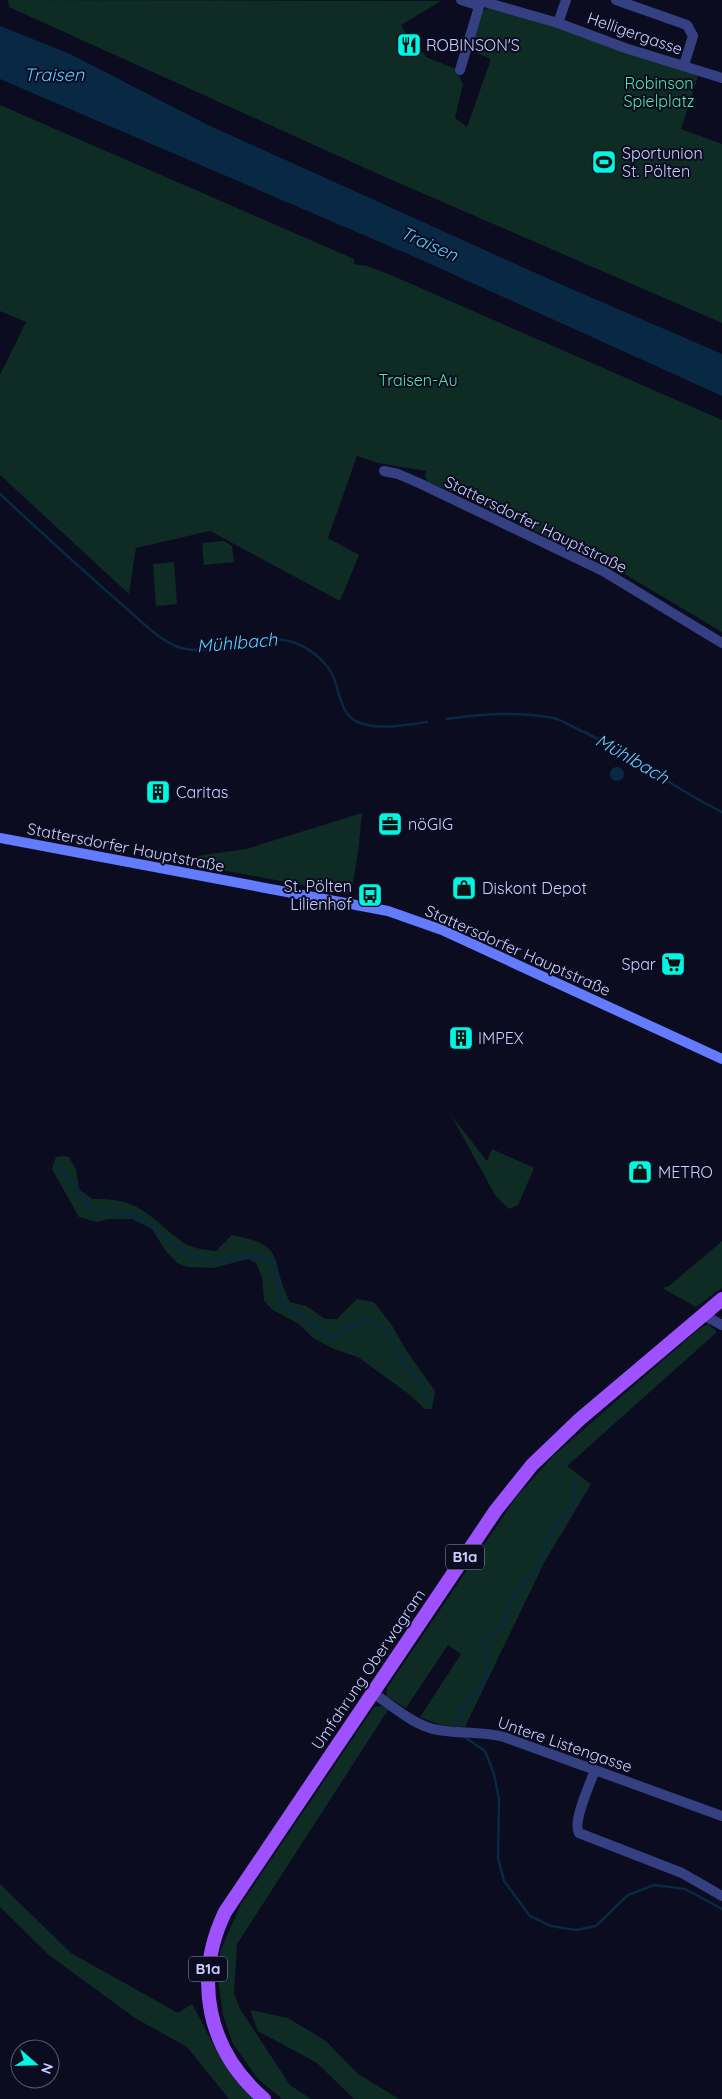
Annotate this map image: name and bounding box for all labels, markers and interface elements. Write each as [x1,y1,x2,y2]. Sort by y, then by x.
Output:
street label: Helligergasse [585,7,685,59]
restaurant icon: ROBINSON'S [396,32,422,58]
place label: ROBINSON'S [426,35,520,55]
water label: Traisen [24,63,85,86]
park label: Robinson Spielplatz [624,73,695,111]
place label: Sportunion St. Pölten [622,143,703,181]
sports icon: Sportunion St. Pölten [591,149,617,175]
water label: Traisen [397,221,462,267]
park label: Traisen-Au [378,370,458,390]
street label: Stattersdorfer Hauptstraße [441,471,631,577]
water label: Mühlbach [196,627,279,657]
water label: Mühlbach [591,728,674,789]
building icon: Caritas [145,779,171,805]
place label: Caritas [176,782,228,802]
office icon: nöGIG [377,811,403,837]
place label: nöGIG [408,814,453,834]
street label: Stattersdorfer Hauptstraße [26,818,226,876]
shop icon: Diskont Depot [451,875,477,901]
place label: St. Pölten Lilienhof [284,876,352,914]
place label: Diskont Depot [482,878,587,898]
bus stop icon: St. Pölten Lilienhof [357,882,383,908]
street label: Stattersdorfer Hauptstraße [422,900,614,1000]
supermarket icon: Spar [660,951,686,977]
place label: Spar [621,954,656,974]
building icon: IMPEX [448,1025,474,1051]
place label: IMPEX [478,1028,524,1048]
shop icon: METRO [627,1159,653,1185]
place label: METRO [658,1162,713,1182]
road number: B1a [446,1544,484,1570]
street label: Umfahrung Oberwagram [307,1585,429,1753]
street label: Untere Listengasse [495,1712,635,1776]
road number: B1a [189,1956,227,1982]
north arrow [10,2039,60,2089]
text: N [37,2061,57,2076]

